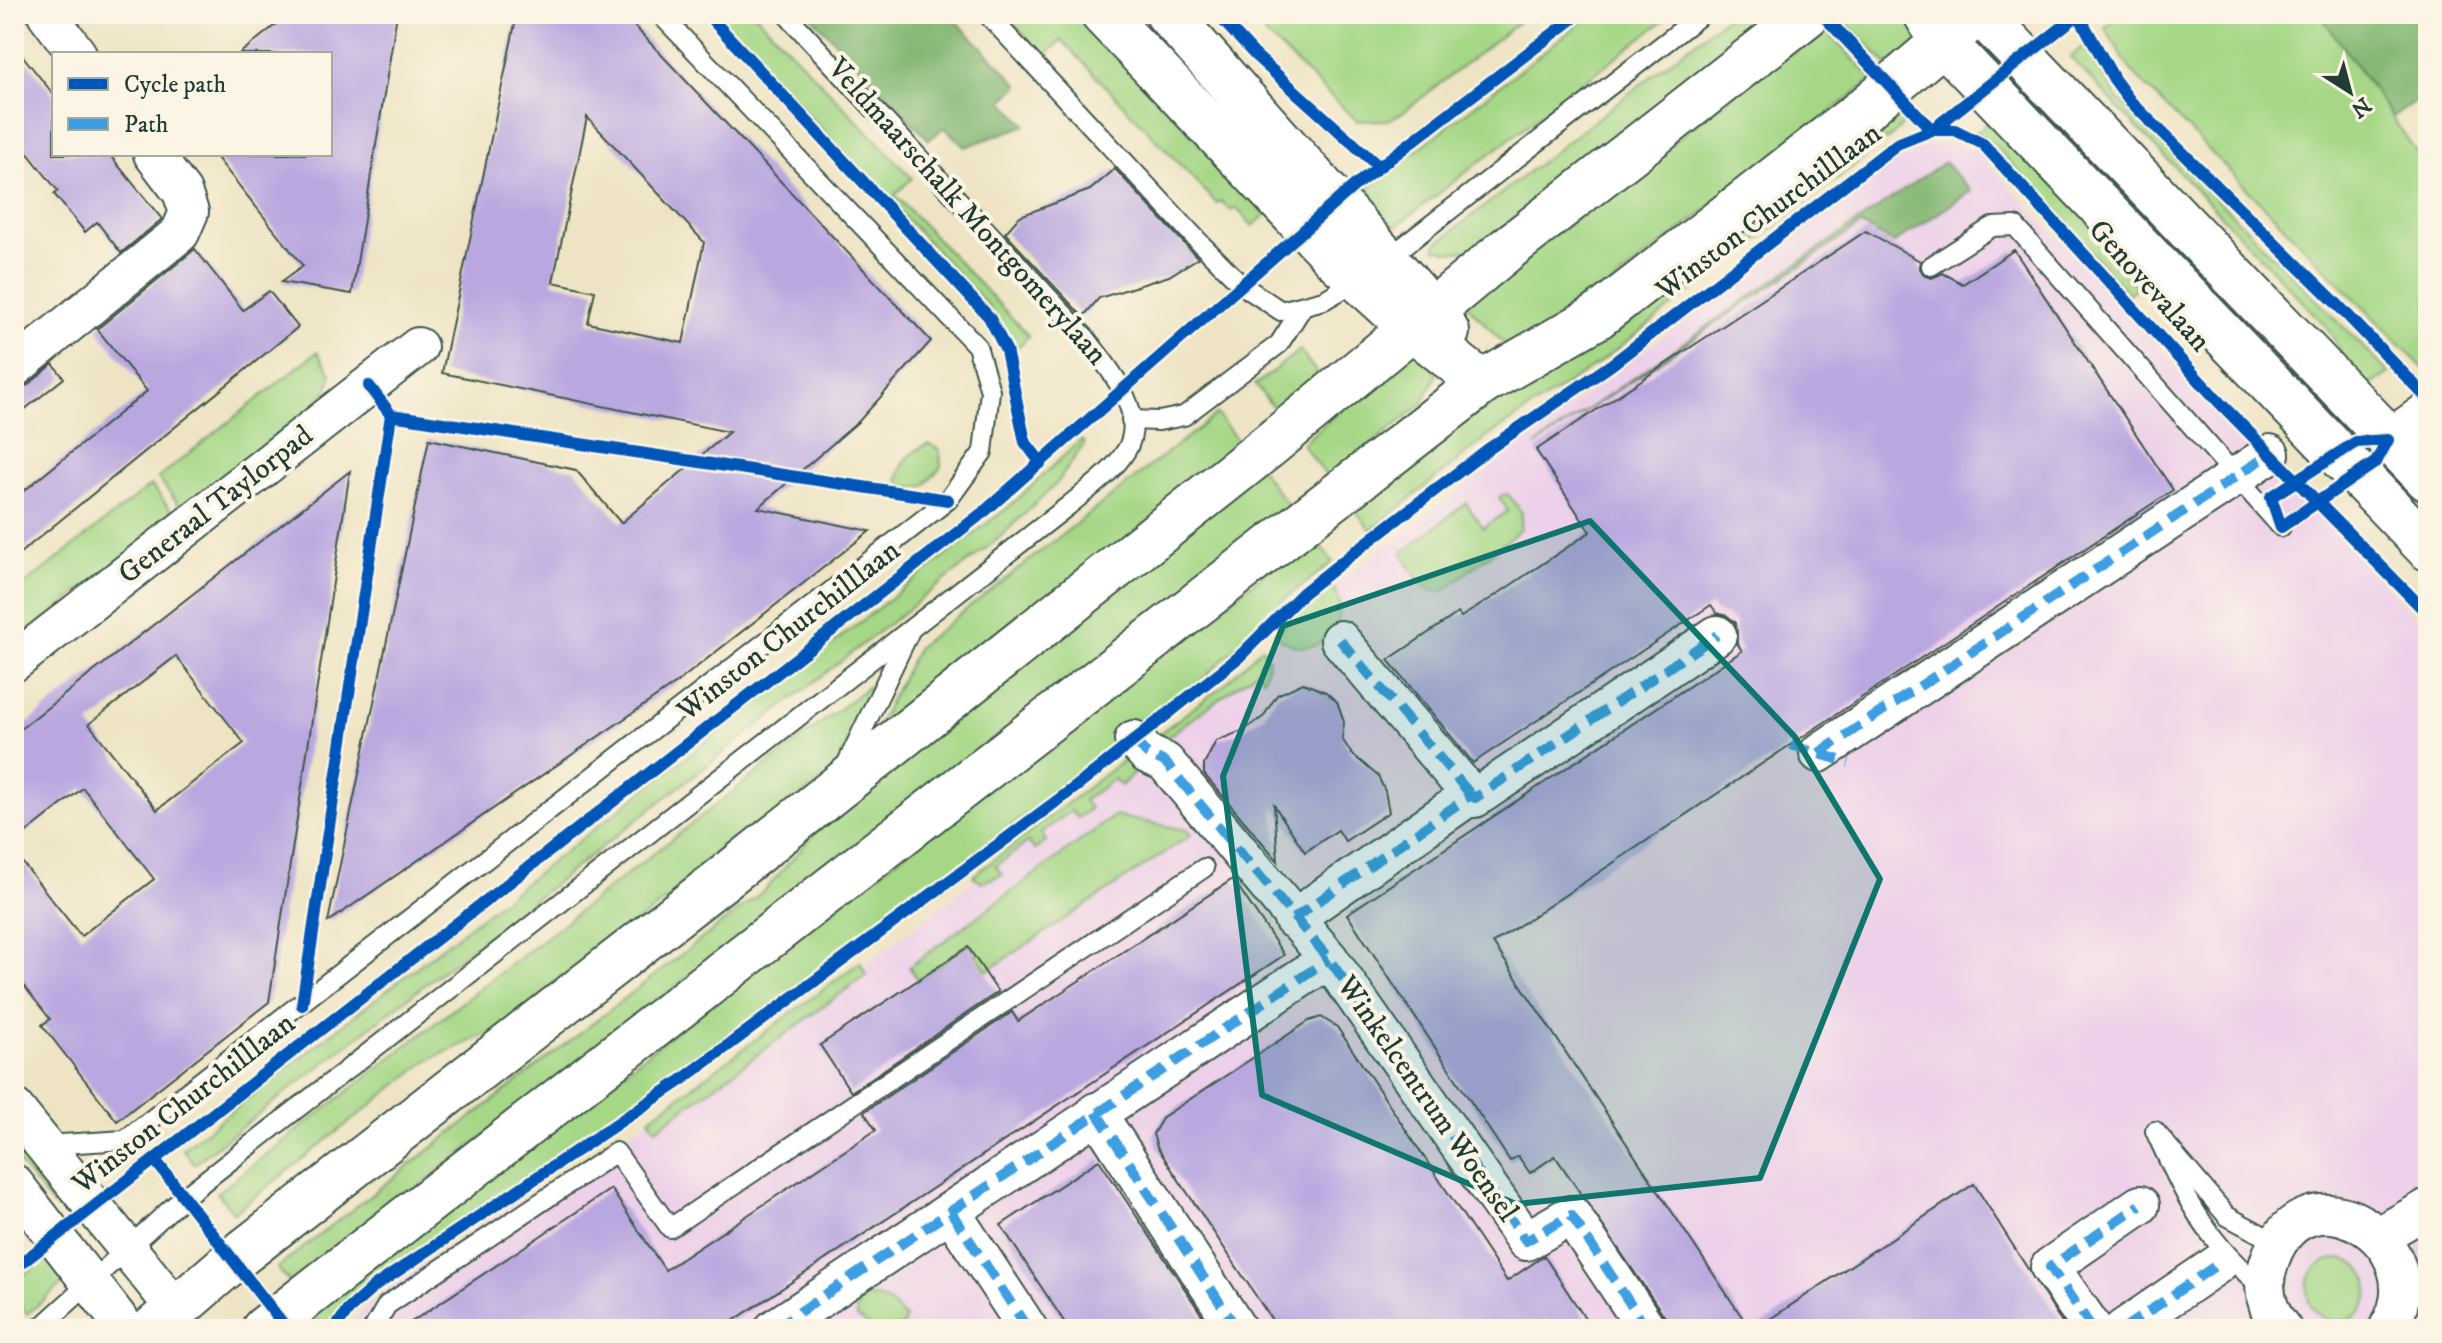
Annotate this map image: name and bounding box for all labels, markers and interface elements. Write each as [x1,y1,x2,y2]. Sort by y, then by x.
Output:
street label: Veldmaarschalk Montgomerylaan [819,50,1115,373]
legend [52,52,332,156]
north arrow [2310,52,2390,132]
text: Cycle path [124,70,226,100]
text: N [2346,91,2376,123]
text: Path [124,110,169,140]
street label: Winston Churchilllaan [1648,115,1889,309]
street label: Genovevalaan [2080,212,2218,360]
street label: Generaal Taylorpad [111,417,321,593]
street label: Winston Churchilllaan [669,532,908,730]
street label: Winkelcentrum Woensel [1328,968,1526,1229]
street label: Winston Churchilllaan [64,1005,303,1203]

